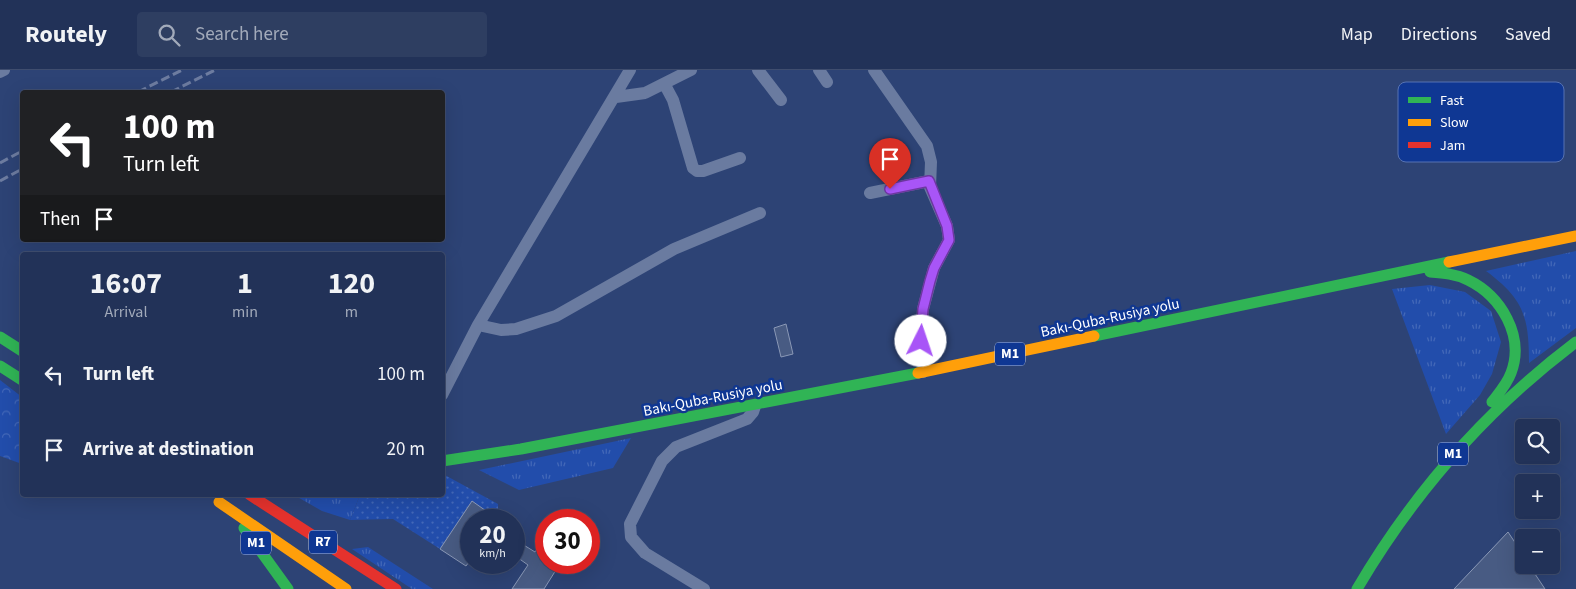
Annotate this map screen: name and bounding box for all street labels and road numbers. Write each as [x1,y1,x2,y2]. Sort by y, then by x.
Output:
street label: Bakı-Quba-Rusiya yolu [1039,293,1181,343]
road number: M1 [995,342,1025,366]
street label: Bakı-Quba-Rusiya yolu [641,374,785,422]
road number: M1 [1438,442,1468,466]
road number: R7 [309,531,337,554]
road number: M1 [241,532,271,554]

